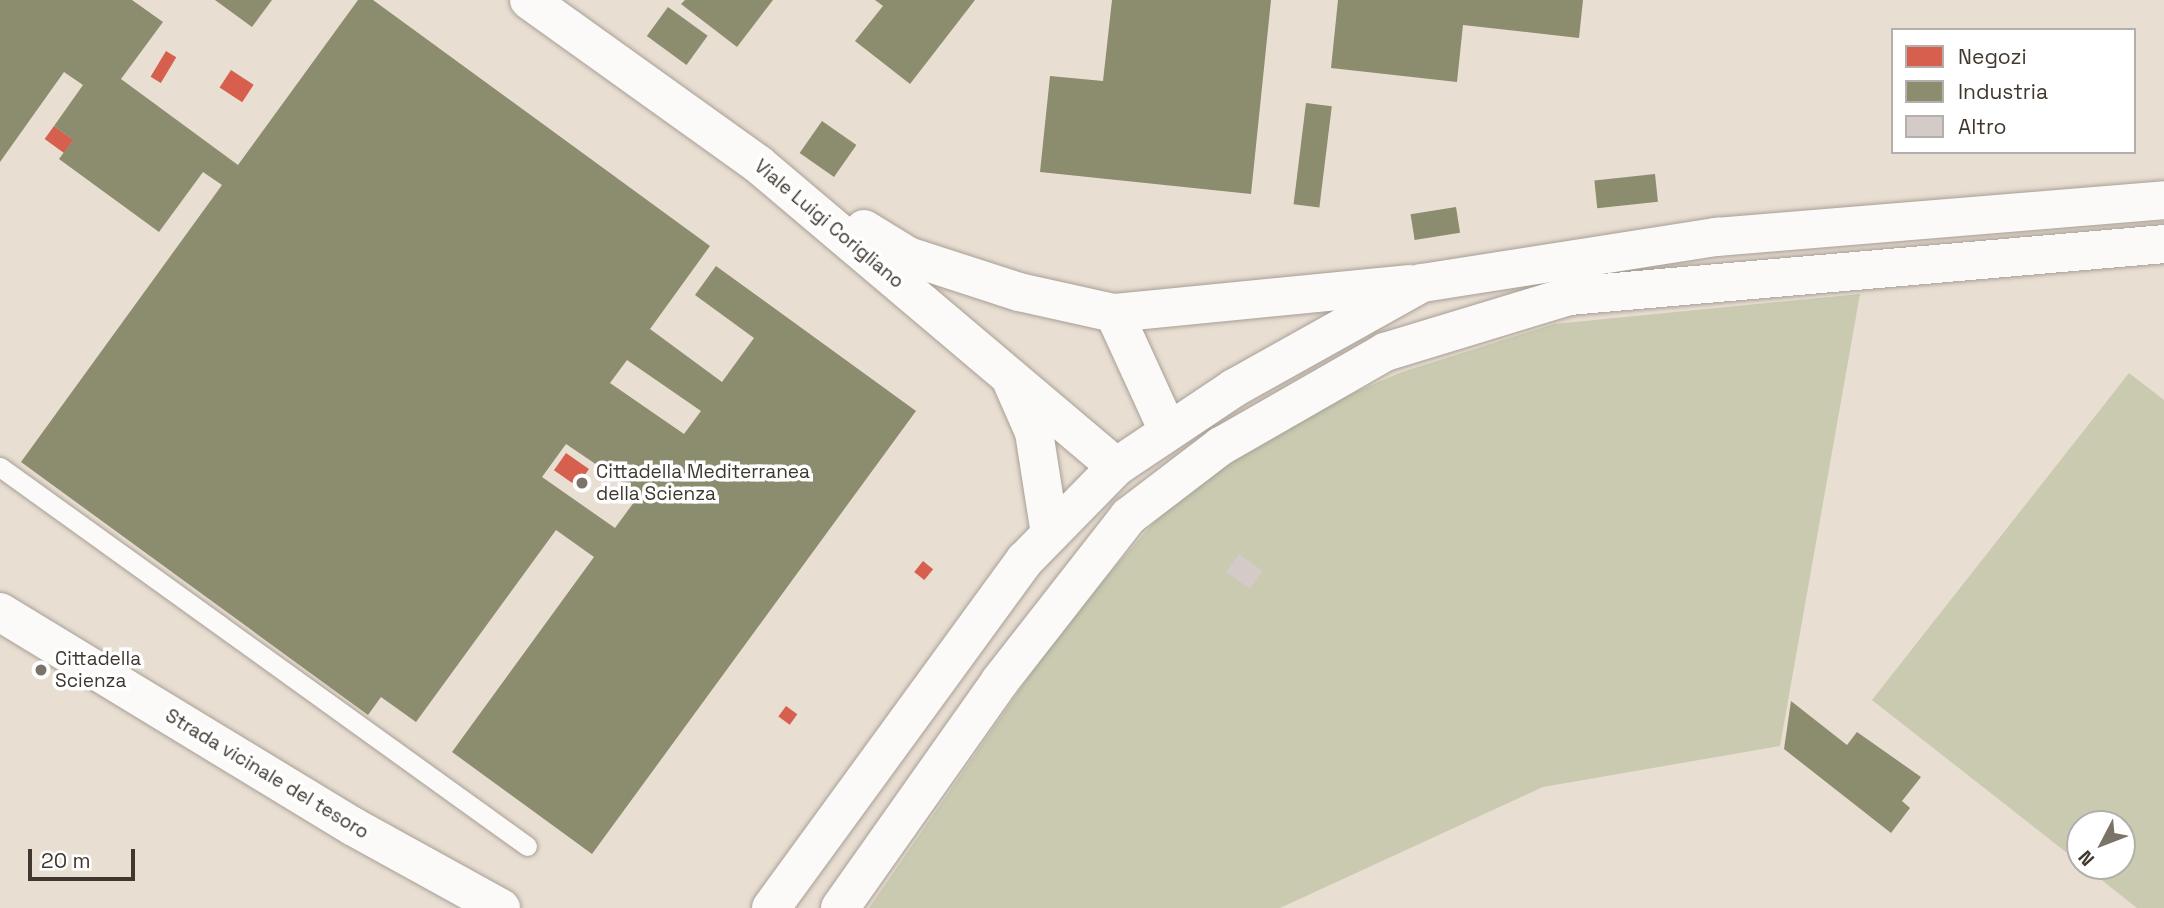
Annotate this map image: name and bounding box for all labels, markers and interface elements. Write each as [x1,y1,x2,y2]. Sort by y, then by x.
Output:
legend [1891,28,2136,154]
text: Negozi [1958,43,2027,70]
text: Industria [1958,78,2048,105]
text: Altro [1958,113,2007,140]
street label: Viale Luigi Corigliano [750,155,908,293]
place label: Cittadella Mediterranea della Scienza [596,461,810,505]
marker: Cittadella Mediterranea della Scienza [574,475,590,491]
place label: Cittadella Scienza [55,648,141,692]
marker: Cittadella Scienza [33,662,49,678]
street label: Strada vicinale del tesoro [161,704,373,844]
north arrow [2066,810,2136,880]
scale bar [32,834,138,878]
text: N [2073,845,2100,871]
text: 20 m [41,847,91,874]

